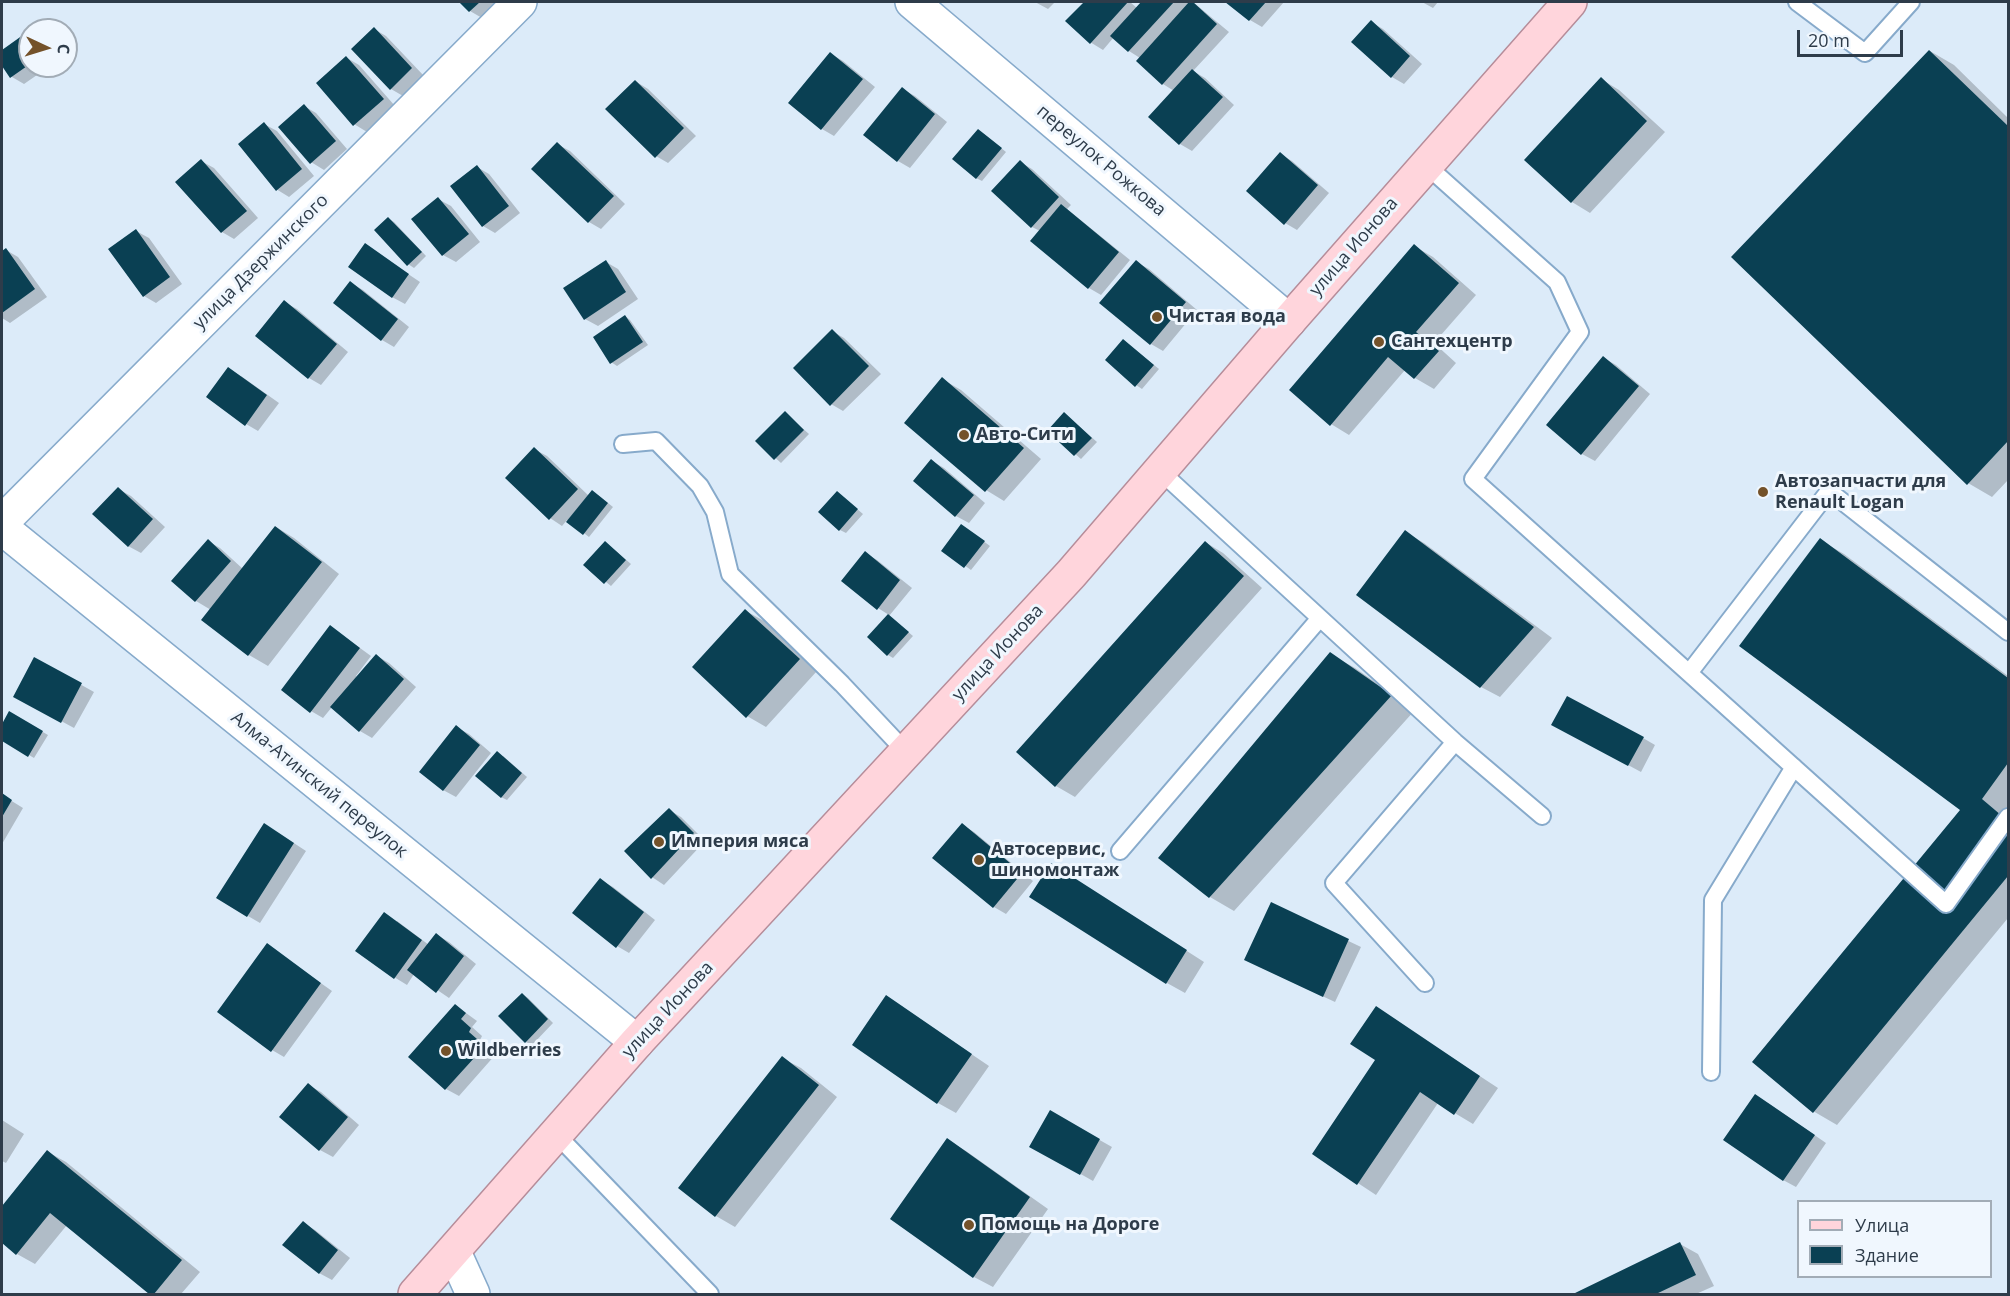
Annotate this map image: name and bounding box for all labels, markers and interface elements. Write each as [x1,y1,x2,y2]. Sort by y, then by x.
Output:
north arrow [18,18,78,78]
scale bar [1800,18,1906,56]
text: 20 m [1808,28,1850,52]
text: С [53,43,75,55]
street label: переулок Рожкова [1032,101,1170,221]
street label: улица Дзержинского [189,190,333,334]
street label: улица Ионова [1305,193,1403,301]
place label: Чистая вода [1169,306,1286,328]
marker: Чистая вода [1150,310,1164,324]
place label: Сантехцентр [1391,331,1513,353]
marker: Сантехцентр [1372,335,1386,349]
place label: Авто-Сити [976,424,1074,446]
marker: Авто-Сити [957,428,971,442]
place label: Автозапчасти для Renault Logan [1775,471,1946,514]
marker: Автозапчасти для Renault Logan [1756,485,1770,499]
street label: улица Ионова [948,600,1048,706]
street label: Алма-Атинский переулок [226,707,412,863]
place label: Империя мяса [671,831,809,853]
marker: Империя мяса [652,835,666,849]
place label: Автосервис, шиномонтаж [991,839,1119,882]
marker: Автосервис, шиномонтаж [972,853,986,867]
street label: улица Ионова [618,957,718,1063]
place label: Wildberries [458,1040,561,1062]
marker: Wildberries [439,1044,453,1058]
legend [1797,1200,1992,1278]
text: Улица [1855,1213,1909,1237]
place label: Помощь на Дороге [981,1214,1159,1236]
marker: Помощь на Дороге [962,1218,976,1232]
text: Здание [1855,1243,1919,1267]

